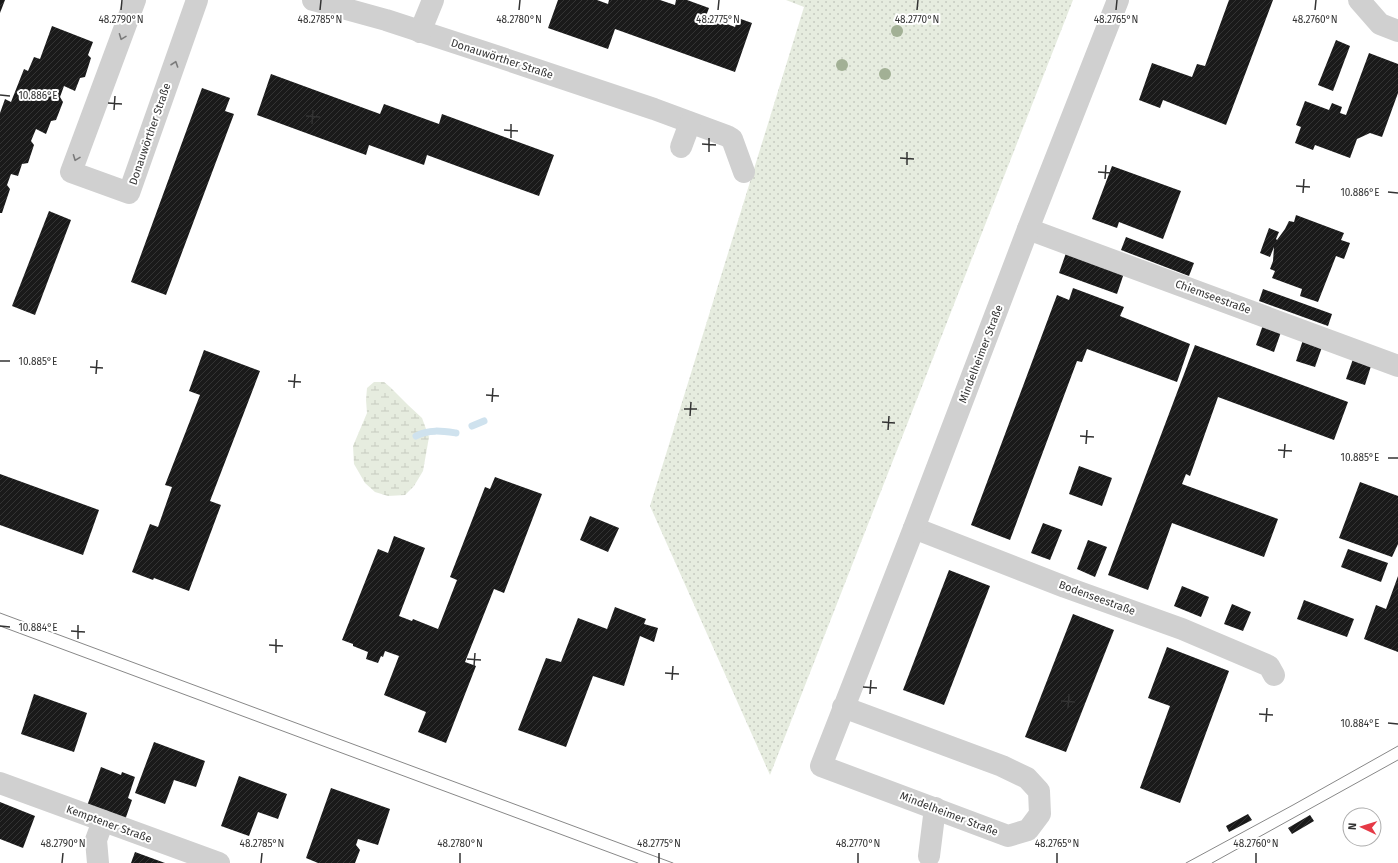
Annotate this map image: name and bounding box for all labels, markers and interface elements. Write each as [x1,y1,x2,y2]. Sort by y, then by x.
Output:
text: 48.2790°N [98,14,144,26]
text: 48.2785°N [298,14,342,26]
text: 48.2780°N [496,14,542,26]
text: 48.2775°N [696,14,740,26]
text: 48.2770°N [895,14,939,26]
text: 48.2765°N [1094,14,1138,26]
text: 48.2760°N [1292,14,1338,26]
one-way arrow [118,33,126,40]
street label: Donauwörther Straße [449,36,555,82]
one-way arrow [170,61,178,68]
street label: Donauwörther Straße [126,81,174,187]
text: 10.886°E [18,90,58,102]
one-way arrow [72,155,81,162]
text: 10.886°E [1340,187,1380,199]
street label: Chiemseestraße [1173,277,1253,317]
street label: Mindelheimer Straße [956,303,1006,405]
text: 10.885°E [19,356,57,368]
text: 10.885°E [1341,452,1379,464]
street label: Bodenseestraße [1057,578,1137,618]
text: 10.884°E [18,622,58,634]
text: 10.884°E [1340,718,1380,730]
street label: Mindelheimer Straße [898,789,1000,839]
street label: Kemptener Straße [64,802,154,846]
north arrow [1342,807,1382,847]
text: N [1346,822,1359,830]
text: 48.2790°N [40,838,86,850]
text: 48.2785°N [240,838,284,850]
text: 48.2780°N [437,838,483,850]
text: 48.2775°N [637,838,681,850]
text: 48.2770°N [836,838,880,850]
text: 48.2765°N [1035,838,1079,850]
text: 48.2760°N [1233,838,1279,850]

